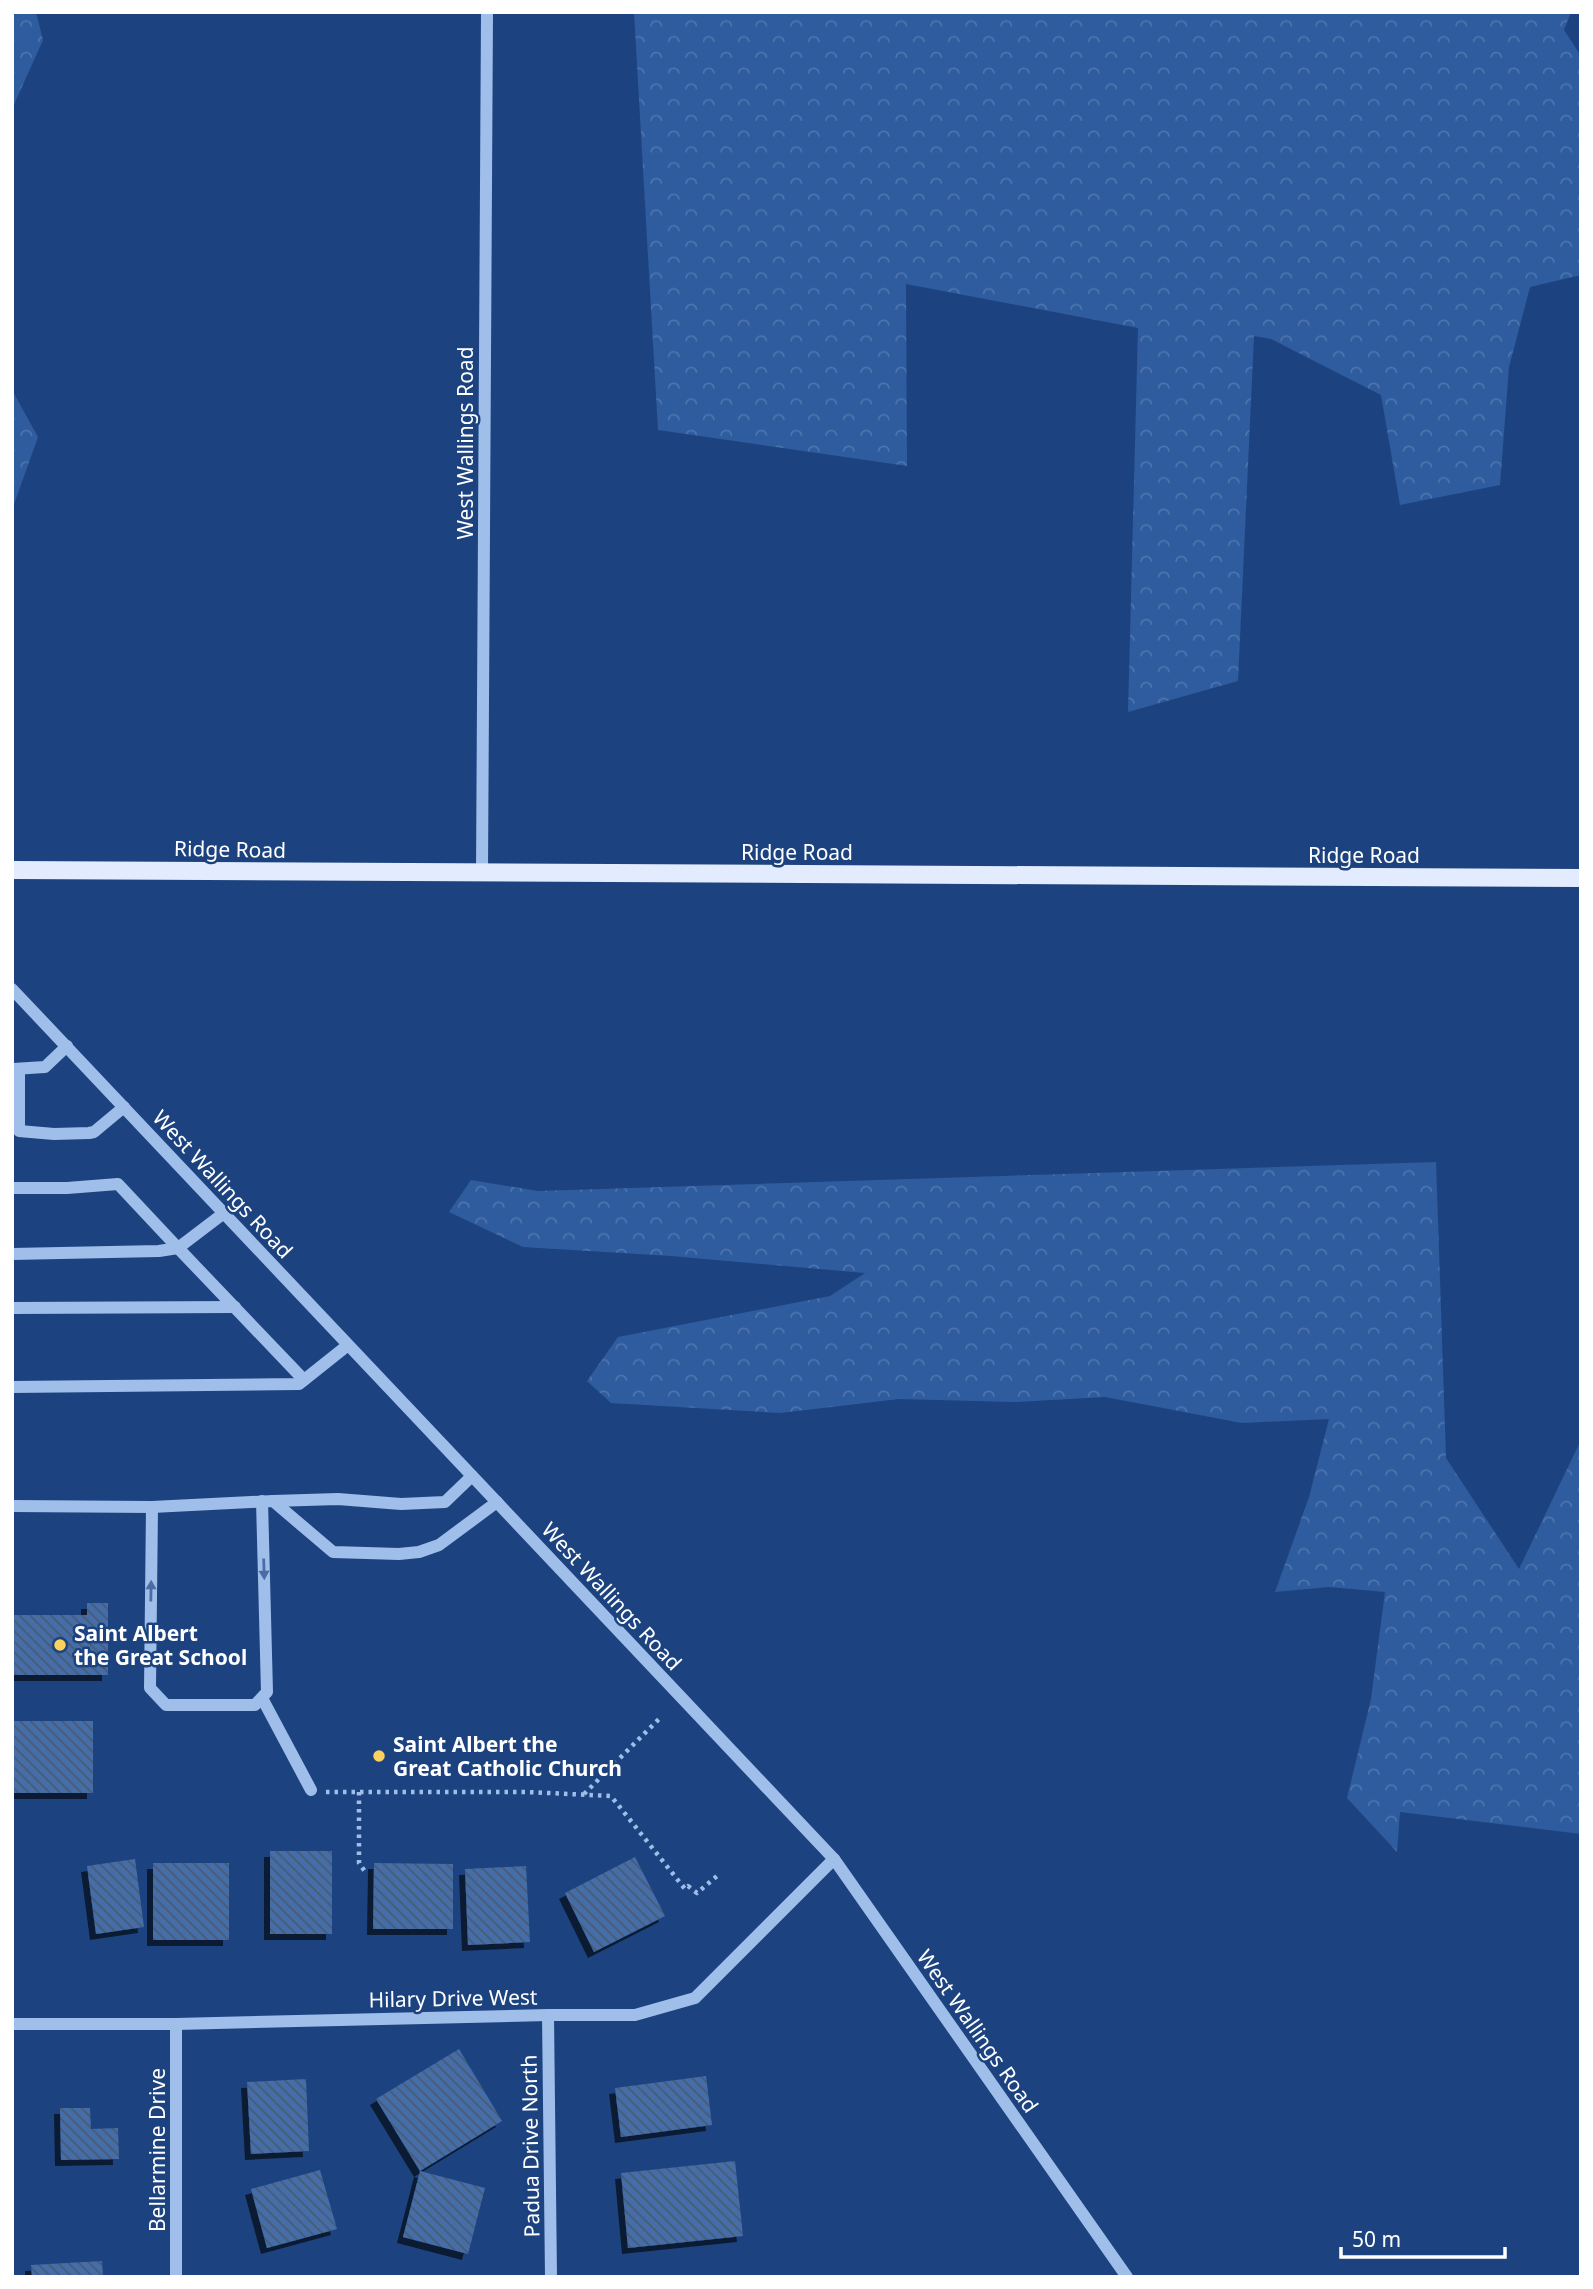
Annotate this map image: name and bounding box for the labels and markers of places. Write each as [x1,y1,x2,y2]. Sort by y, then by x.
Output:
place label: Saint Albert the Great School [74,1619,247,1671]
marker: Saint Albert the Great School [52,1637,68,1653]
place label: Saint Albert the Great Catholic Church [393,1730,622,1782]
marker: Saint Albert the Great Catholic Church [371,1748,387,1764]

